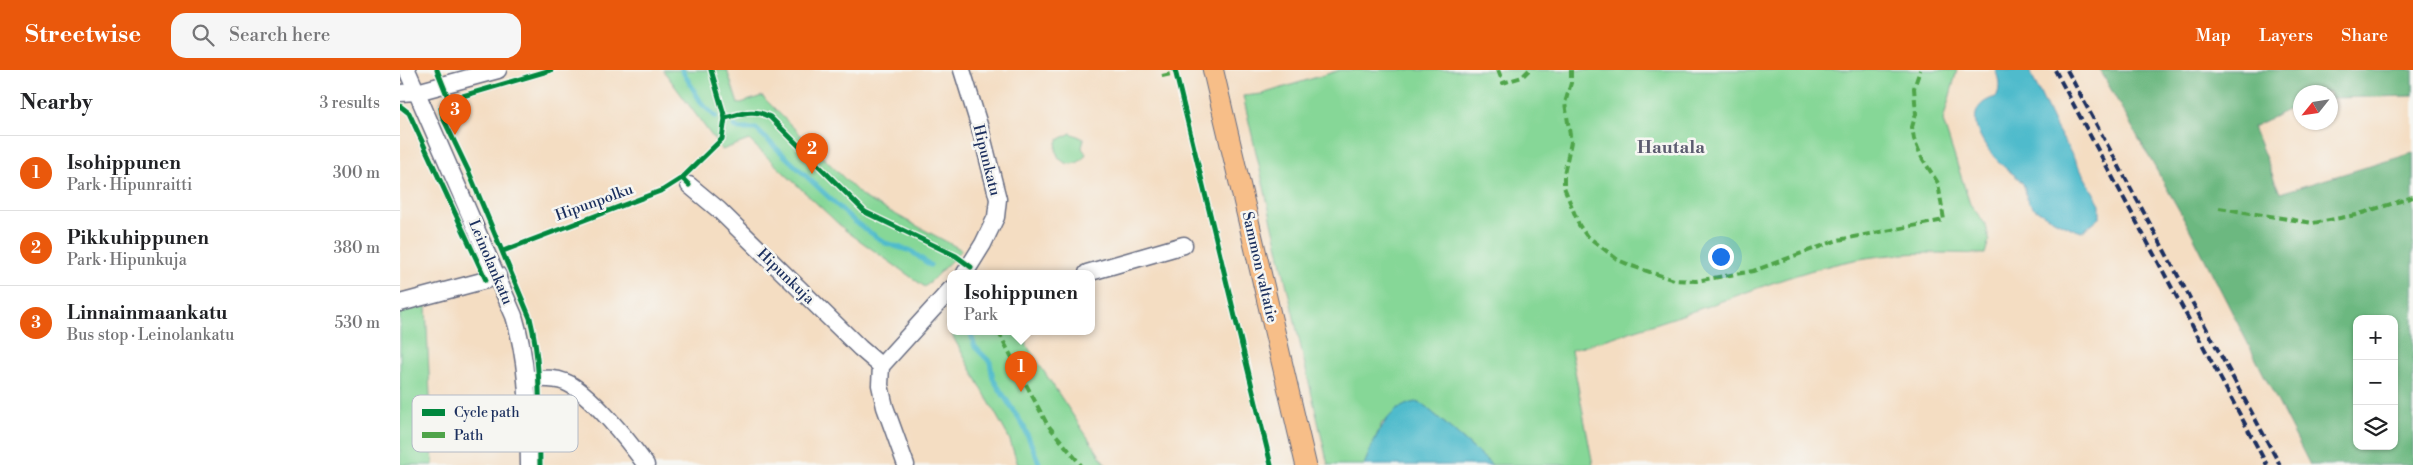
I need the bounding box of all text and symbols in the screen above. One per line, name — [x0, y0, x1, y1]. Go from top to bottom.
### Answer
search box — [171, 13, 521, 58]
text: Streetwise — [25, 20, 141, 50]
icon: search — [189, 21, 217, 49]
text: Search here — [229, 23, 330, 47]
text: Map — [2196, 24, 2231, 47]
text: Layers — [2259, 24, 2313, 47]
text: Share — [2341, 24, 2388, 47]
north arrow — [2293, 85, 2338, 130]
text: Nearby — [20, 90, 93, 116]
text: 3 results — [319, 93, 380, 113]
pin: 3 — [439, 94, 471, 135]
street label: Hipunkatu — [968, 122, 1005, 198]
pin: 2 — [796, 133, 828, 174]
district label: Hautala — [1637, 136, 1705, 159]
text: Isohippunen — [67, 151, 181, 175]
text: 1 — [32, 163, 40, 183]
text: 300 m — [333, 163, 380, 183]
text: Park · Hipunraitti — [67, 175, 192, 195]
street label: Hipunpolku — [553, 179, 636, 225]
street label: Sammon valtatie — [1238, 210, 1282, 324]
street label: Leinolankatu — [464, 217, 517, 308]
text: Pikkuhippunen — [67, 226, 209, 250]
text: 2 — [31, 238, 41, 258]
text: 380 m — [333, 238, 380, 258]
street label: Hipunkuja — [753, 244, 819, 309]
your location — [1708, 244, 1734, 270]
text: Park · Hipunkuja — [67, 250, 187, 270]
popup — [947, 270, 1095, 335]
text: Isohippunen — [964, 281, 1078, 305]
text: Linnainmaankatu — [67, 301, 227, 325]
text: Park — [964, 305, 997, 325]
text: 3 — [31, 313, 41, 333]
text: 530 m — [334, 313, 380, 333]
map controls — [2353, 315, 2398, 450]
button: + — [2353, 315, 2398, 360]
text: Bus stop · Leinolankatu — [67, 325, 234, 345]
pin: 1 — [1005, 351, 1037, 392]
button: − — [2353, 360, 2398, 405]
legend — [412, 395, 578, 452]
text: Cycle path — [454, 404, 520, 422]
button: layers — [2353, 405, 2398, 450]
text: Path — [454, 427, 484, 445]

